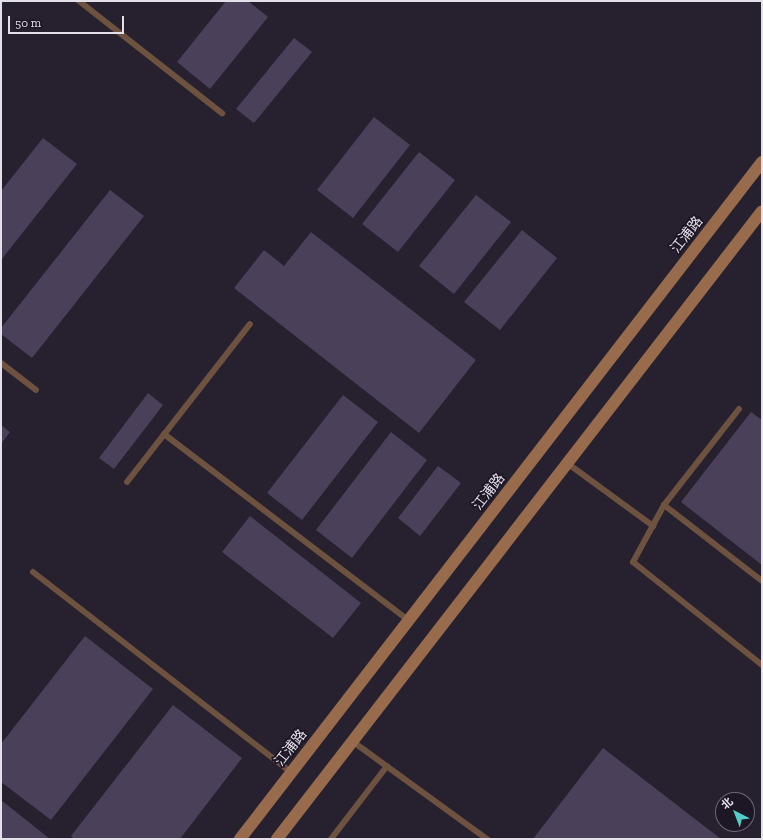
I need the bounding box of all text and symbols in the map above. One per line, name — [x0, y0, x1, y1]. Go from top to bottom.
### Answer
scale bar — [10, 8, 126, 34]
text: 50 m — [15, 16, 41, 30]
street label: 江浦路 — [667, 213, 707, 257]
street label: 江浦路 — [469, 470, 509, 514]
street label: 江浦路 — [271, 726, 311, 770]
north arrow — [715, 792, 755, 832]
text: 北 — [719, 795, 736, 812]

